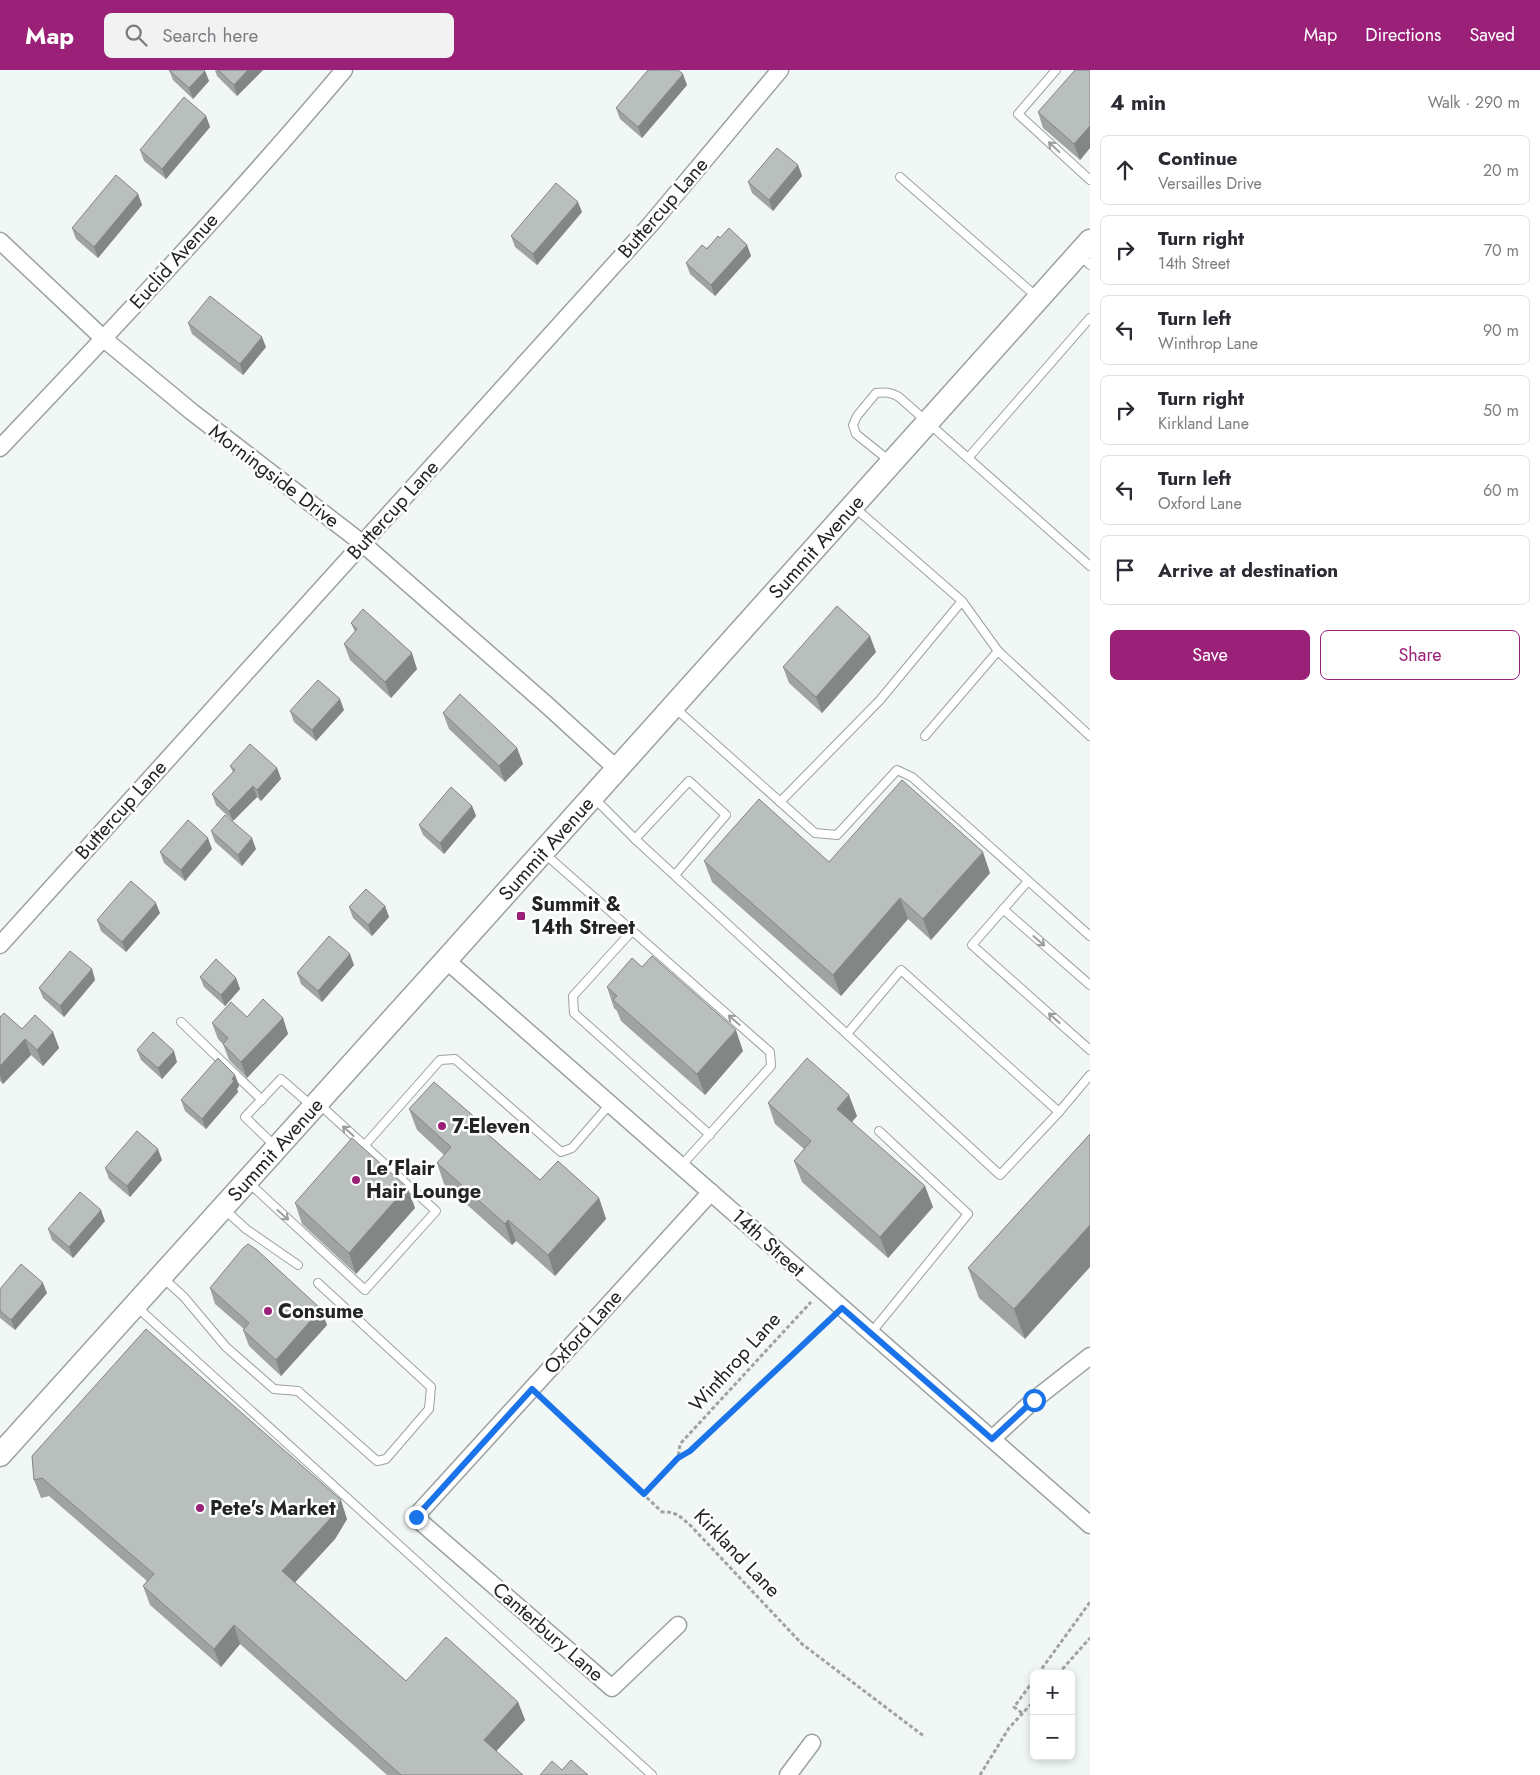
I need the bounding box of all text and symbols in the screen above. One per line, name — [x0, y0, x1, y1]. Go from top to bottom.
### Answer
search box — [104, 13, 454, 58]
text: Map — [25, 18, 74, 53]
icon: search — [122, 21, 150, 49]
text: Search here — [162, 22, 258, 49]
text: Map — [1304, 22, 1337, 48]
text: Directions — [1365, 22, 1441, 48]
text: Saved — [1469, 22, 1515, 48]
text: 4 min — [1110, 88, 1166, 118]
text: Walk · 290 m — [1428, 91, 1520, 114]
one-way arrow — [1048, 141, 1061, 153]
text: Continue — [1158, 145, 1237, 172]
street label: Buttercup Lane — [611, 151, 715, 265]
icon: ahead — [1111, 156, 1139, 184]
text: 20 m — [1483, 159, 1519, 182]
text: Versailles Drive — [1158, 172, 1262, 195]
street label: Euclid Avenue — [123, 206, 225, 316]
text: Turn right — [1158, 225, 1244, 252]
icon: right — [1111, 236, 1139, 264]
text: 70 m — [1484, 239, 1519, 262]
text: 14th Street — [1158, 252, 1230, 275]
text: Turn left — [1158, 305, 1231, 332]
icon: left — [1111, 316, 1139, 344]
text: 90 m — [1483, 319, 1519, 342]
text: Winthrop Lane — [1158, 332, 1258, 355]
text: Turn right — [1158, 385, 1244, 412]
icon: right — [1111, 396, 1139, 424]
text: 50 m — [1483, 399, 1519, 422]
text: Kirkland Lane — [1158, 412, 1249, 435]
street label: Morningside Drive — [203, 417, 345, 535]
street label: Buttercup Lane — [340, 454, 446, 566]
text: Turn left — [1158, 465, 1231, 492]
icon: left — [1111, 476, 1139, 504]
text: 60 m — [1483, 479, 1519, 502]
street label: Summit Avenue — [762, 488, 871, 605]
text: Oxford Lane — [1158, 492, 1242, 515]
icon: arrive — [1111, 556, 1139, 584]
text: Arrive at destination — [1158, 557, 1338, 584]
button: Save — [1110, 630, 1310, 680]
button: Share — [1320, 630, 1520, 680]
street label: Buttercup Lane — [68, 754, 174, 866]
street label: Summit Avenue — [491, 790, 600, 907]
place label: Summit & 14th Street — [531, 890, 636, 942]
marker: Summit & 14th Street — [515, 910, 527, 922]
one-way arrow — [1033, 936, 1046, 947]
one-way arrow — [1047, 1012, 1060, 1024]
one-way arrow — [727, 1014, 740, 1026]
street label: Summit Avenue — [220, 1091, 330, 1208]
place label: 7-Eleven — [452, 1112, 530, 1141]
marker: 7-Eleven — [436, 1120, 448, 1132]
one-way arrow — [342, 1125, 355, 1137]
place label: Le’Flair Hair Lounge — [366, 1154, 481, 1206]
marker: Le’Flair Hair Lounge — [350, 1174, 362, 1186]
street label: 14th Street — [725, 1202, 811, 1284]
one-way arrow — [276, 1209, 289, 1220]
street label: Oxford Lane — [537, 1283, 629, 1381]
place label: Consume — [278, 1297, 364, 1326]
marker: Consume — [262, 1305, 274, 1317]
street label: Winthrop Lane — [682, 1306, 788, 1418]
route start — [1023, 1389, 1046, 1412]
place label: Pete's Market — [210, 1494, 336, 1523]
marker: Pete's Market — [194, 1502, 206, 1514]
street label: Kirkland Lane — [687, 1502, 787, 1604]
route end — [405, 1506, 428, 1529]
street label: Canterbury Lane — [486, 1575, 610, 1689]
map controls — [1030, 1670, 1075, 1760]
button: + — [1030, 1670, 1075, 1715]
button: − — [1030, 1715, 1075, 1760]

